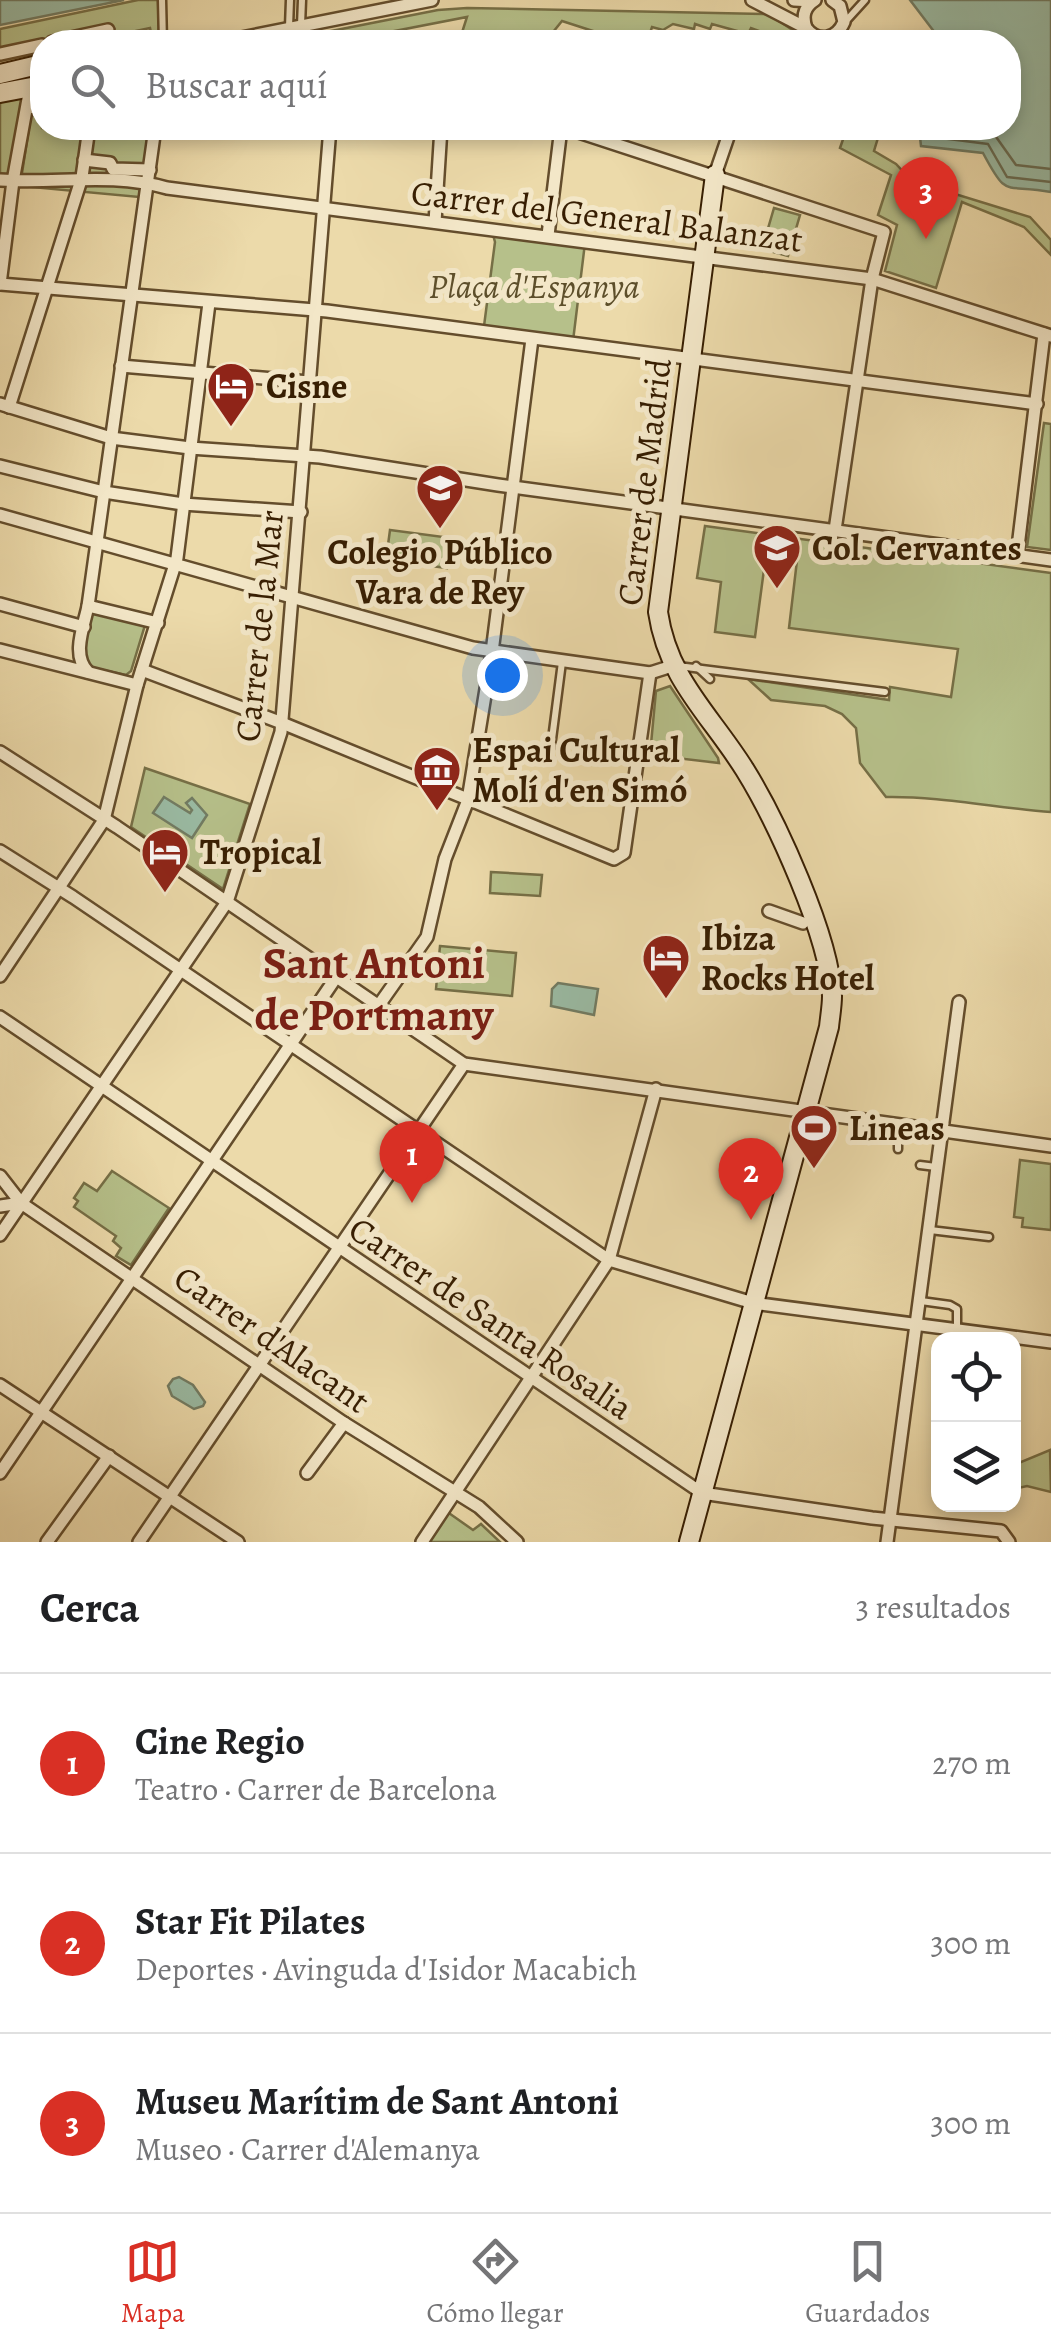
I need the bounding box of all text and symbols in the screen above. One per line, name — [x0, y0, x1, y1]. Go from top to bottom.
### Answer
search box — [30, 30, 1021, 140]
icon: search — [65, 58, 120, 113]
text: Buscar aquí — [145, 59, 328, 111]
pin: 3 — [894, 156, 958, 239]
street label: Carrer del General Balanzat — [409, 168, 805, 264]
park label: Plaça d'Espanya — [428, 262, 640, 310]
street label: Carrer de Madrid — [605, 356, 683, 608]
hotel icon: Cisne — [205, 360, 257, 428]
place label: Cisne — [266, 362, 347, 410]
school or university icon: Colegio Público Vara de Rey — [414, 462, 466, 530]
street label: Carrer de la Mar — [223, 508, 295, 744]
school or university icon: Col. Cervantes — [751, 522, 803, 590]
place label: Col. Cervantes — [812, 524, 1022, 572]
place label: Colegio Público Vara de Rey — [327, 528, 553, 616]
your location — [477, 650, 528, 701]
place label: Espai Cultural Molí d'en Simó — [472, 726, 687, 814]
museum icon: Espai Cultural Molí d'en Simó — [411, 744, 463, 812]
hotel icon: Tropical — [139, 826, 191, 894]
place label: Tropical — [200, 828, 321, 876]
place label: Ibiza Rocks Hotel — [701, 914, 874, 1002]
district label: Sant Antoni de Portmany — [255, 932, 495, 1046]
hotel icon: Ibiza Rocks Hotel — [640, 932, 692, 1000]
sports icon: Lineas — [788, 1102, 840, 1170]
place label: Lineas — [849, 1104, 945, 1152]
pin: 1 — [380, 1120, 444, 1203]
pin: 2 — [718, 1138, 784, 1220]
street label: Carrer de Santa Rosalia — [339, 1205, 643, 1431]
street label: Carrer d'Alacant — [165, 1254, 379, 1424]
map controls — [931, 1332, 1021, 1512]
button: locate — [931, 1332, 1021, 1422]
button: layers — [931, 1422, 1021, 1512]
text: Cerca — [40, 1579, 139, 1636]
text: 3 resultados — [856, 1585, 1011, 1629]
text: Cine Regio — [135, 1715, 305, 1767]
text: 1 — [67, 1741, 78, 1785]
text: 270 m — [932, 1741, 1011, 1785]
text: Teatro · Carrer de Barcelona — [135, 1767, 497, 1811]
text: Star Fit Pilates — [135, 1895, 365, 1947]
text: 2 — [65, 1921, 80, 1965]
text: 300 m — [931, 1921, 1011, 1965]
text: Deportes · Avinguda d'Isidor Macabich — [135, 1947, 637, 1991]
text: Museu Marítim de Sant Antoni — [135, 2075, 619, 2127]
text: 3 — [66, 2101, 79, 2145]
text: 300 m — [931, 2101, 1011, 2145]
text: Museo · Carrer d'Alemanya — [135, 2127, 480, 2171]
tab: Mapa — [121, 2234, 185, 2332]
tab: Cómo llegar — [427, 2234, 564, 2332]
tab: Guardados — [805, 2234, 930, 2332]

